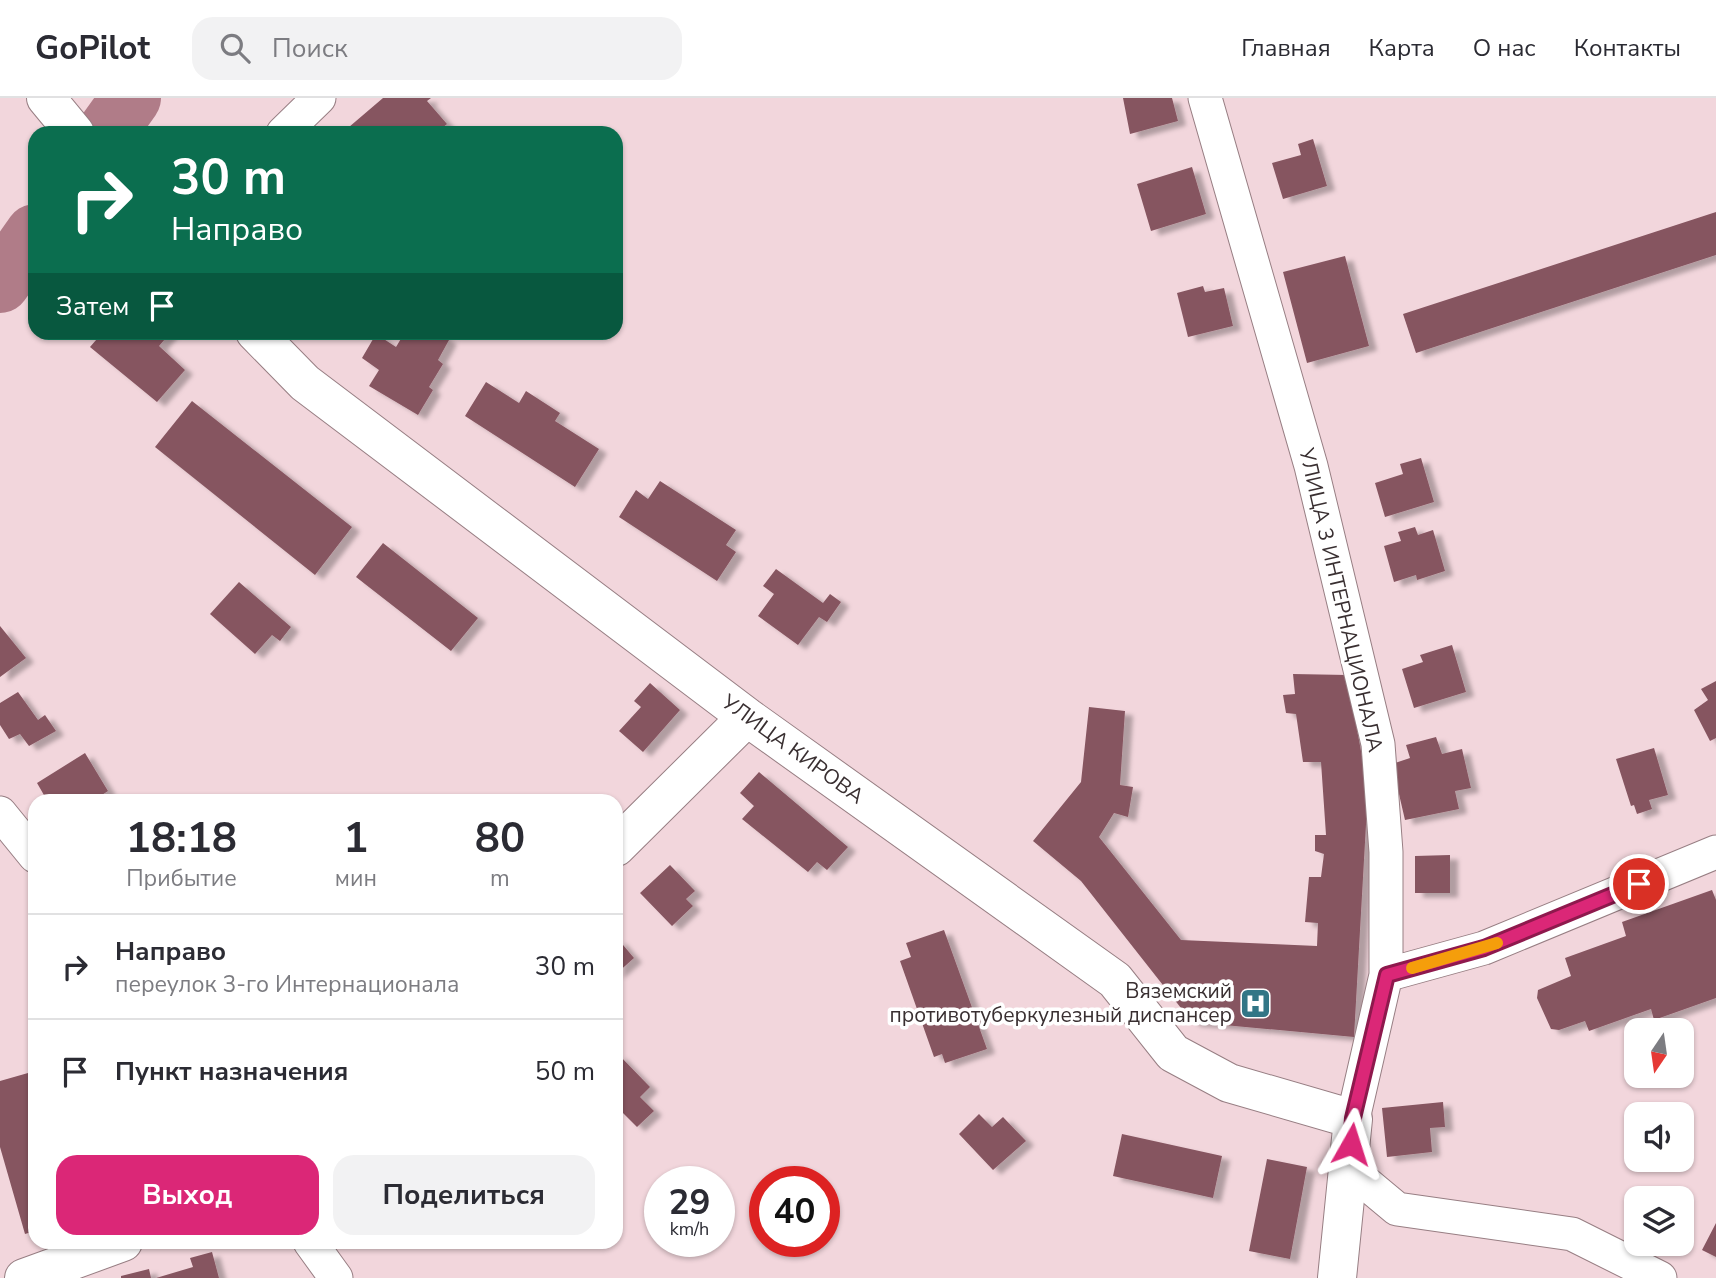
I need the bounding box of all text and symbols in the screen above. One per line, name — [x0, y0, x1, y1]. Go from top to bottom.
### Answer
search box — [192, 17, 682, 80]
text: GoPilot — [35, 26, 150, 71]
icon: search — [216, 29, 254, 67]
text: Поиск — [272, 31, 348, 66]
text: Главная — [1241, 32, 1331, 64]
text: Карта — [1369, 32, 1435, 64]
text: О нас — [1473, 32, 1536, 64]
text: Контакты — [1574, 32, 1681, 64]
text: 30 m — [171, 144, 286, 211]
icon: right — [56, 154, 147, 245]
text: Направо — [171, 208, 303, 251]
icon: arrive — [143, 287, 181, 325]
text: Затем — [56, 289, 129, 324]
street label: УЛИЦА 3 ИНТЕРНАЦИОНАЛА — [1292, 444, 1390, 755]
street label: УЛИЦА КИРОВА — [715, 687, 870, 810]
text: 18:18 — [126, 810, 237, 867]
text: 1 — [343, 810, 368, 867]
text: 80 — [475, 810, 525, 867]
pin — [1609, 854, 1669, 914]
text: Прибытие — [126, 863, 237, 894]
text: мин — [335, 863, 377, 894]
text: m — [490, 863, 510, 894]
icon: arrive — [1620, 865, 1658, 903]
text: Направо — [115, 934, 226, 969]
icon: right — [56, 948, 94, 986]
text: 30 m — [535, 949, 595, 984]
text: переулок 3-го Интернационала — [115, 969, 459, 1000]
place label: Вяземский противотуберкулезный диспансер — [889, 977, 1232, 1029]
hospital icon: Вяземский противотуберкулезный диспансер — [1238, 986, 1272, 1020]
north arrow — [1624, 1018, 1694, 1088]
map controls — [1624, 1018, 1694, 1256]
icon: arrive — [56, 1053, 94, 1091]
text: Пункт назначения — [115, 1054, 348, 1089]
text: 50 m — [535, 1054, 595, 1089]
button: sound — [1624, 1102, 1694, 1172]
position arrow — [1314, 1107, 1388, 1181]
button: Выход — [56, 1155, 319, 1235]
button: Поделиться — [333, 1155, 595, 1235]
speed limit sign: 40 — [749, 1166, 840, 1257]
text: 29 — [668, 1179, 711, 1226]
button: layers — [1624, 1186, 1694, 1256]
text: km/h — [670, 1217, 709, 1241]

